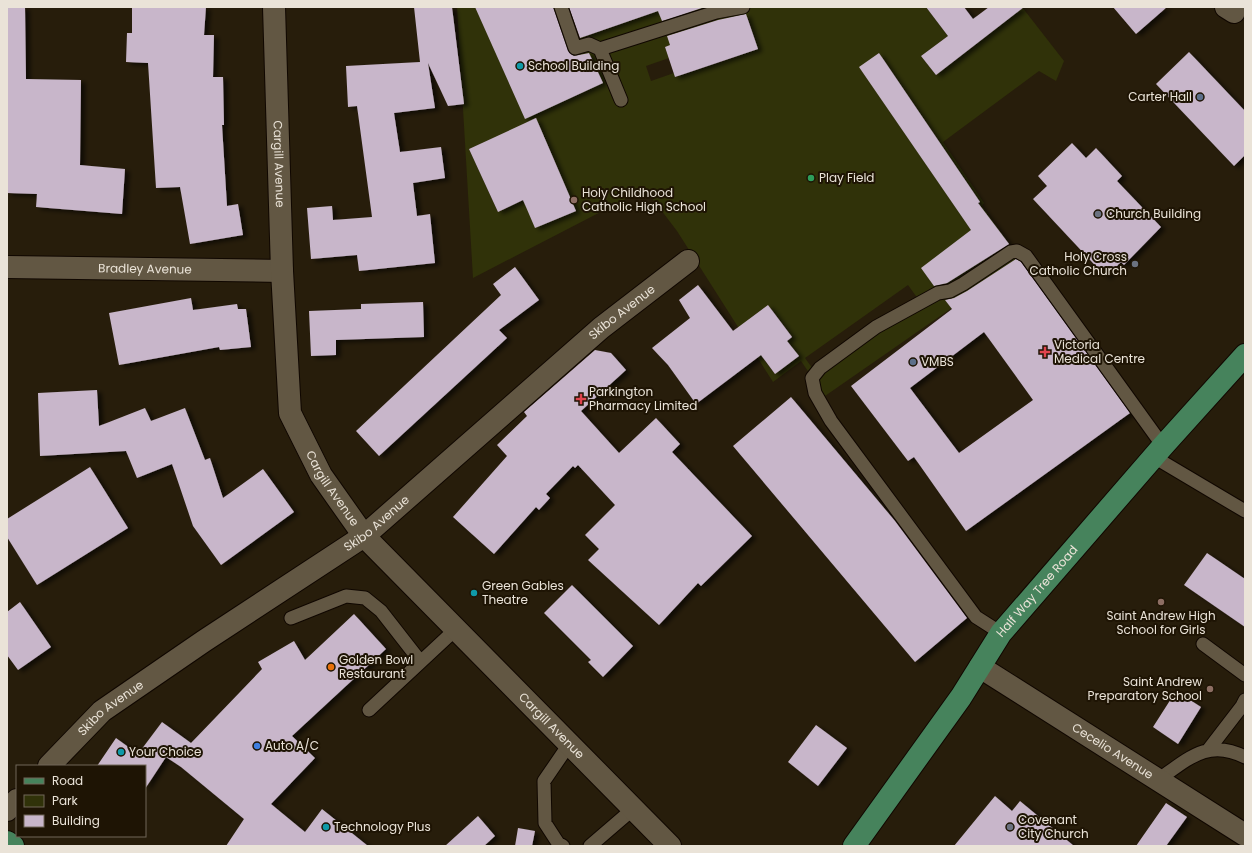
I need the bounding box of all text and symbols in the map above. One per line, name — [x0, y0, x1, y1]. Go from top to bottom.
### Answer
place label: School Building — [528, 57, 619, 74]
marker: School Building — [515, 61, 525, 71]
place label: Carter Hall — [1128, 88, 1192, 105]
marker: Carter Hall — [1195, 92, 1205, 102]
street label: Cargill Avenue — [269, 120, 289, 208]
place label: Play Field — [819, 169, 874, 186]
marker: Play Field — [806, 173, 816, 183]
place label: Holy Childhood Catholic High School — [582, 184, 706, 215]
marker: Holy Childhood Catholic High School — [569, 195, 579, 205]
place label: Church Building — [1106, 205, 1201, 222]
marker: Church Building — [1093, 209, 1103, 219]
place label: Holy Cross Catholic Church — [1029, 248, 1127, 279]
street label: Bradley Avenue — [98, 259, 192, 278]
marker: Holy Cross Catholic Church — [1130, 259, 1140, 269]
street label: Skibo Avenue — [585, 280, 658, 343]
place label: Victoria Medical Centre — [1054, 336, 1145, 367]
marker: Victoria Medical Centre — [1039, 346, 1051, 358]
place label: VMBS — [921, 353, 954, 370]
marker: VMBS — [908, 357, 918, 367]
place label: Parkington Pharmacy Limited — [589, 383, 697, 414]
marker: Parkington Pharmacy Limited — [576, 394, 586, 404]
street label: Cargill Avenue — [302, 447, 363, 529]
street label: Skibo Avenue — [340, 491, 413, 555]
street label: Half Way Tree Road — [992, 541, 1081, 641]
place label: Green Gables Theatre — [482, 577, 564, 608]
marker: Green Gables Theatre — [469, 588, 479, 598]
marker: Saint Andrew High School for Girls — [1156, 597, 1166, 607]
place label: Saint Andrew High School for Girls — [1106, 607, 1216, 638]
place label: Golden Bowl Restaurant — [339, 651, 413, 682]
marker: Golden Bowl Restaurant — [326, 662, 336, 672]
place label: Saint Andrew Preparatory School — [1088, 673, 1202, 704]
street label: Skibo Avenue — [74, 676, 147, 739]
marker: Saint Andrew Preparatory School — [1205, 684, 1215, 694]
street label: Cargill Avenue — [515, 688, 588, 762]
street label: Cecelio Avenue — [1069, 718, 1157, 783]
place label: Auto A/C — [265, 737, 319, 754]
marker: Auto A/C — [252, 741, 262, 751]
place label: Your Choice — [129, 743, 201, 760]
marker: Your Choice — [116, 747, 126, 757]
legend — [16, 765, 146, 837]
text: Road — [52, 772, 83, 789]
text: Park — [52, 792, 79, 809]
place label: Covenant City Church — [1018, 811, 1089, 842]
text: Building — [52, 812, 100, 829]
place label: Technology Plus — [334, 818, 431, 835]
marker: Technology Plus — [321, 822, 331, 832]
marker: Covenant City Church — [1005, 822, 1015, 832]

